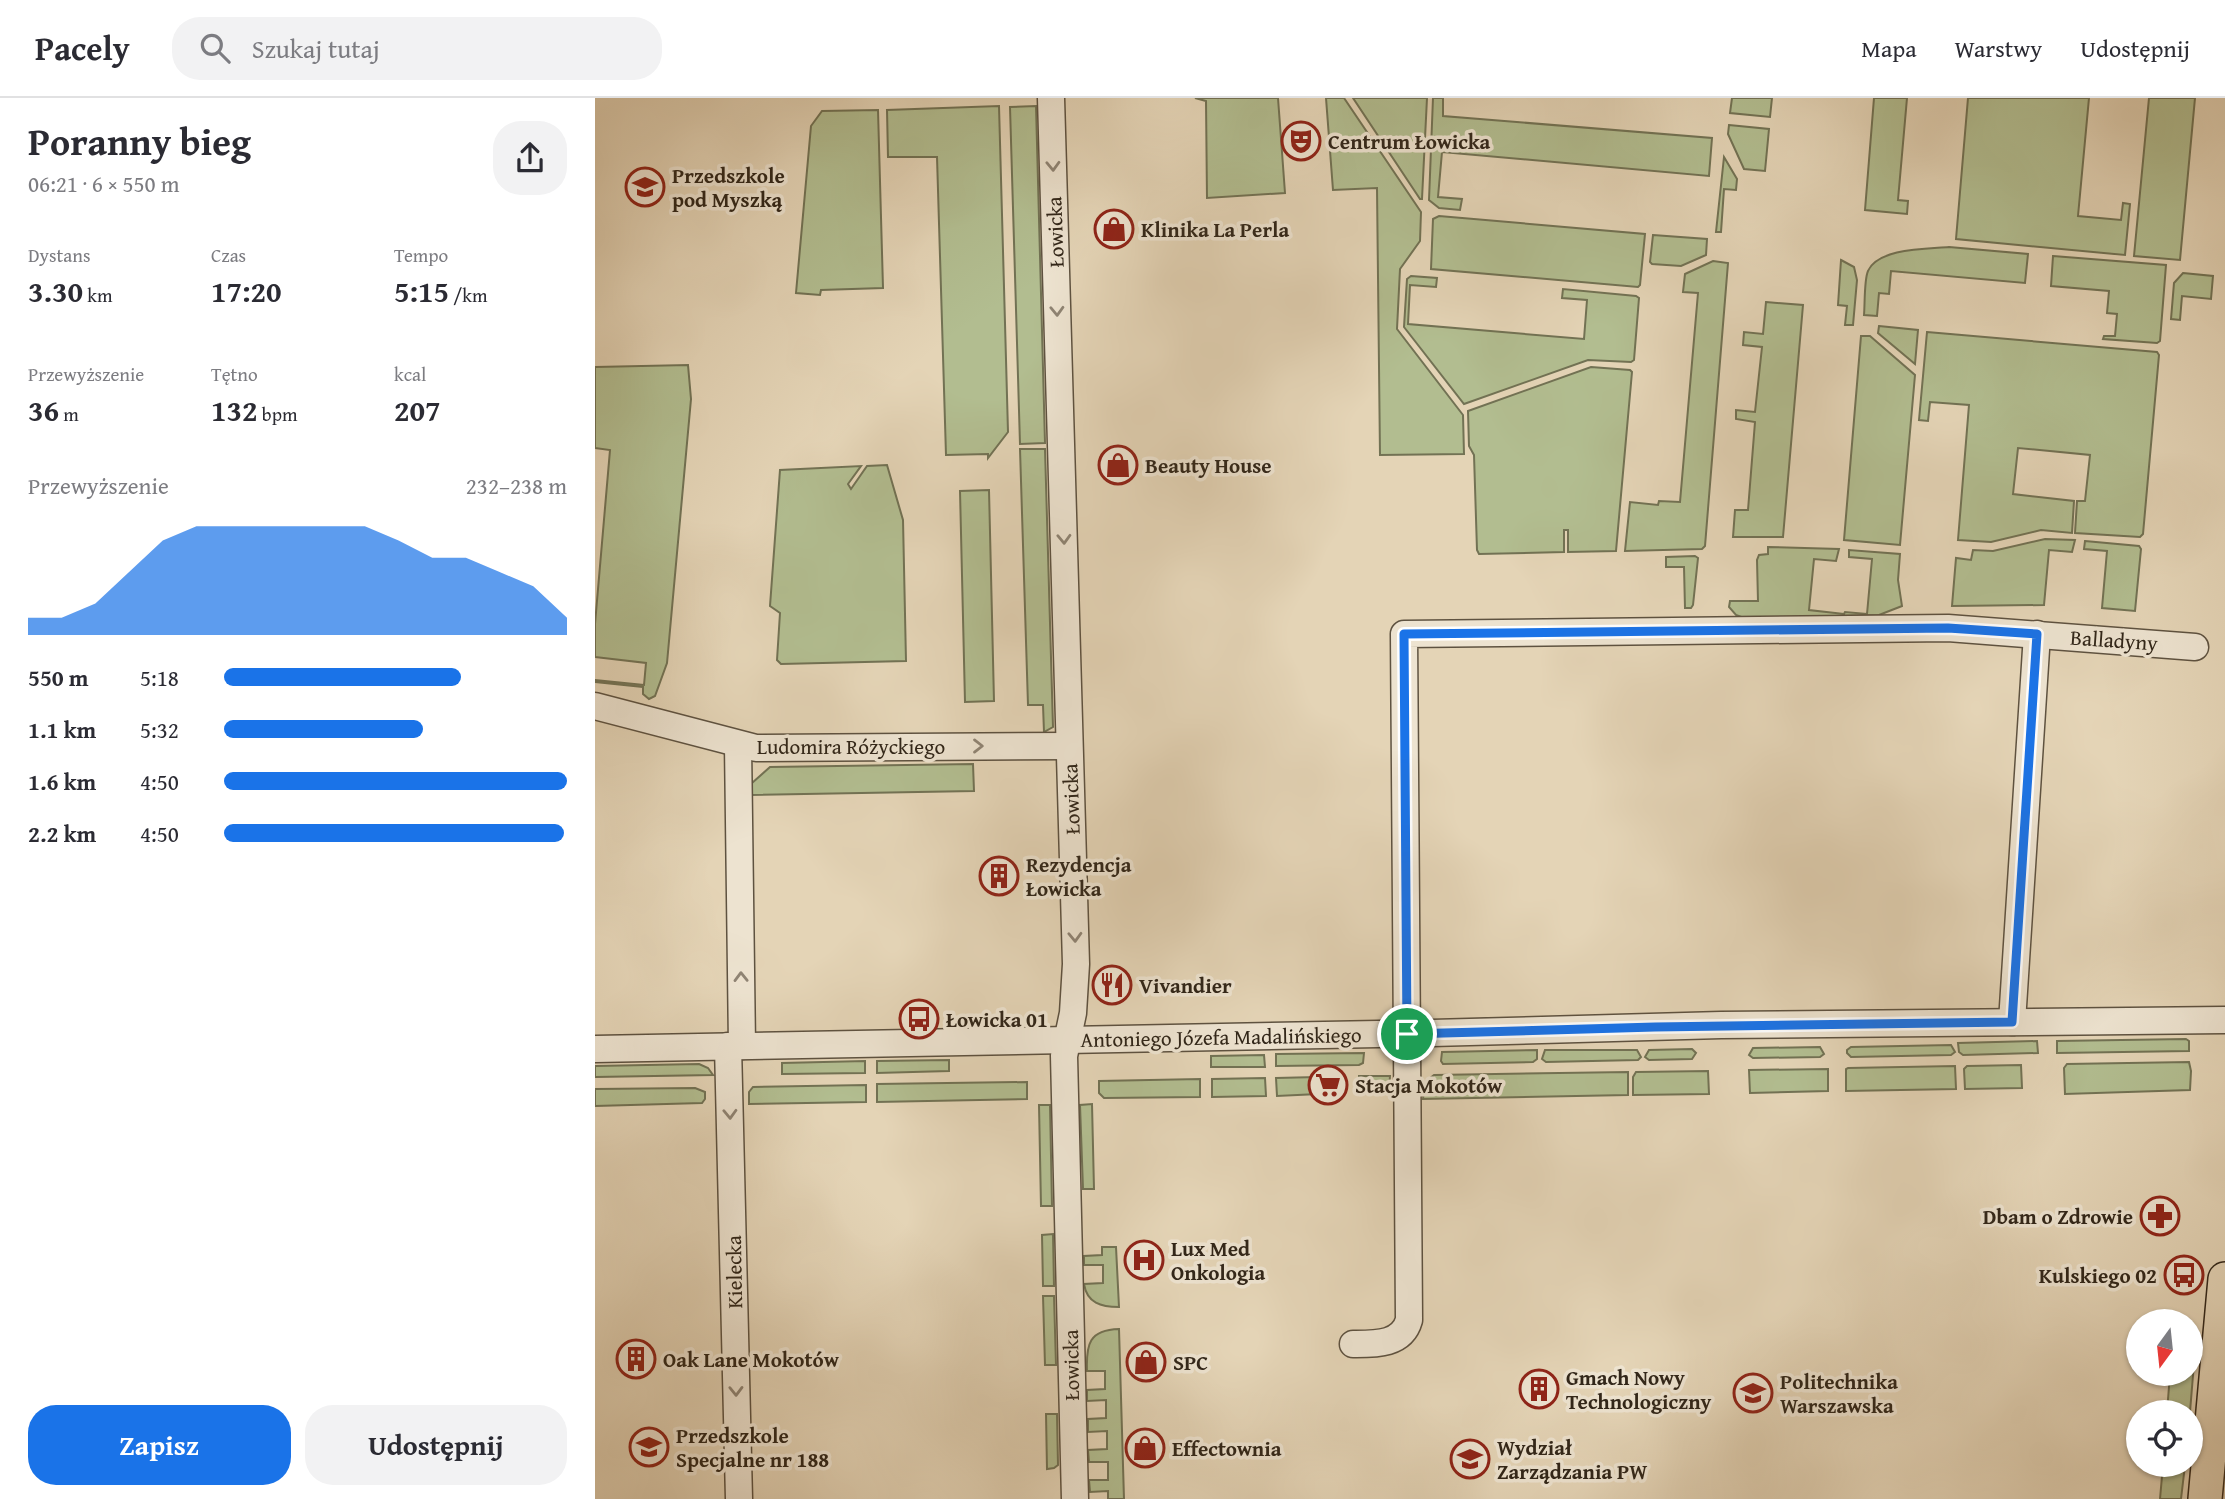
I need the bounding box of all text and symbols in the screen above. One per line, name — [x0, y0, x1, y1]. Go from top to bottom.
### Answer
search box — [172, 17, 662, 80]
text: Pacely — [35, 24, 130, 72]
icon: search — [196, 29, 234, 67]
text: Szukaj tutaj — [252, 29, 380, 68]
text: Mapa — [1861, 31, 1917, 66]
text: Warstwy — [1955, 31, 2042, 66]
text: Udostępnij — [2080, 31, 2190, 66]
text: Poranny bieg — [28, 113, 251, 169]
theatre icon: Centrum Łowicka — [1280, 120, 1322, 162]
button: share — [493, 121, 567, 195]
place label: Centrum Łowicka — [1328, 126, 1491, 157]
place label: Przedszkole pod Myszką — [672, 160, 785, 215]
one-way arrow — [1045, 161, 1061, 172]
school or university icon: Przedszkole pod Myszką — [624, 166, 666, 208]
text: 06:21 · 6 × 550 m — [28, 167, 180, 200]
street label: Łowicka — [1038, 196, 1072, 268]
shop icon: Klinika La Perla — [1093, 208, 1135, 250]
place label: Klinika La Perla — [1141, 214, 1290, 245]
text: Dystans — [28, 241, 90, 269]
text: Czas — [211, 241, 246, 269]
text: Tempo — [394, 241, 448, 269]
text: 3.30 — [28, 269, 83, 313]
text: 17:20 — [211, 269, 282, 313]
text: 5:15 — [394, 269, 449, 313]
text: km — [83, 281, 112, 309]
text: /km — [449, 281, 487, 309]
one-way arrow — [1050, 306, 1065, 317]
text: Przewyższenie — [28, 360, 144, 388]
text: Tętno — [211, 360, 258, 388]
text: kcal — [394, 360, 426, 388]
text: 36 — [28, 388, 59, 432]
text: 132 — [211, 388, 258, 432]
text: 207 — [394, 388, 441, 432]
text: m — [59, 400, 79, 428]
text: bpm — [258, 400, 297, 428]
shop icon: Beauty House — [1097, 444, 1139, 486]
place label: Beauty House — [1145, 450, 1272, 481]
text: Przewyższenie — [28, 469, 169, 502]
text: 232–238 m — [466, 469, 567, 502]
one-way arrow — [1056, 534, 1072, 544]
street label: Balladyny — [2069, 621, 2159, 659]
text: 550 m — [28, 661, 89, 694]
text: 5:18 — [140, 661, 179, 694]
text: 1.1 km — [28, 713, 96, 746]
text: 5:32 — [140, 713, 179, 746]
street label: Ludomira Różyckiego — [757, 731, 945, 762]
one-way arrow — [973, 738, 984, 754]
street label: Łowicka — [1054, 763, 1088, 835]
text: 1.6 km — [28, 765, 96, 798]
text: 4:50 — [140, 765, 179, 798]
text: 2.2 km — [28, 817, 96, 850]
text: 4:50 — [140, 817, 179, 850]
place label: Rezydencja Łowicka — [1026, 849, 1132, 904]
building icon: Rezydencja Łowicka — [978, 855, 1020, 897]
one-way arrow — [1067, 933, 1083, 943]
restaurant icon: Vivandier — [1091, 964, 1133, 1006]
place label: Vivandier — [1139, 970, 1232, 1001]
one-way arrow — [733, 972, 749, 982]
bus stop icon: Łowicka 01 — [898, 998, 940, 1040]
place label: Łowicka 01 — [946, 1004, 1048, 1035]
pin — [1377, 1004, 1437, 1064]
icon: arrive — [1388, 1015, 1426, 1053]
street label: Antoniego Józefa Madalińskiego — [1080, 1019, 1362, 1055]
supermarket icon: Stacja Mokotów — [1307, 1064, 1349, 1106]
place label: Stacja Mokotów — [1355, 1070, 1503, 1101]
one-way arrow — [722, 1109, 737, 1120]
pharmacy icon: Dbam o Zdrowie — [2139, 1195, 2181, 1237]
place label: Dbam o Zdrowie — [1983, 1201, 2133, 1232]
place label: Lux Med Onkologia — [1171, 1233, 1266, 1288]
street label: Kielecka — [718, 1235, 750, 1309]
hospital icon: Lux Med Onkologia — [1123, 1239, 1165, 1281]
bus stop icon: Kulskiego 02 — [2163, 1254, 2205, 1296]
place label: Kulskiego 02 — [2039, 1260, 2157, 1291]
north arrow — [2126, 1309, 2203, 1386]
map controls — [2126, 1309, 2203, 1477]
street label: Łowicka — [1055, 1329, 1087, 1401]
building icon: Oak Lane Mokotów — [615, 1338, 657, 1380]
shop icon: SPC — [1125, 1341, 1167, 1383]
place label: Oak Lane Mokotów — [663, 1344, 840, 1375]
place label: SPC — [1173, 1347, 1208, 1378]
place label: Gmach Nowy Technologiczny — [1566, 1362, 1712, 1417]
place label: Politechnika Warszawska — [1780, 1366, 1898, 1421]
building icon: Gmach Nowy Technologiczny — [1518, 1368, 1560, 1410]
school or university icon: Politechnika Warszawska — [1732, 1372, 1774, 1414]
one-way arrow — [729, 1385, 744, 1396]
button: locate — [2126, 1400, 2203, 1477]
button: Zapisz — [28, 1405, 291, 1485]
button: Udostępnij — [305, 1405, 567, 1485]
place label: Przedszkole Specjalne nr 188 — [676, 1420, 829, 1475]
school or university icon: Przedszkole Specjalne nr 188 — [628, 1426, 670, 1468]
shop icon: Effectownia — [1124, 1427, 1166, 1469]
place label: Wydział Zarządzania PW — [1497, 1432, 1647, 1487]
place label: Effectownia — [1172, 1433, 1282, 1464]
school or university icon: Wydział Zarządzania PW — [1449, 1438, 1491, 1480]

